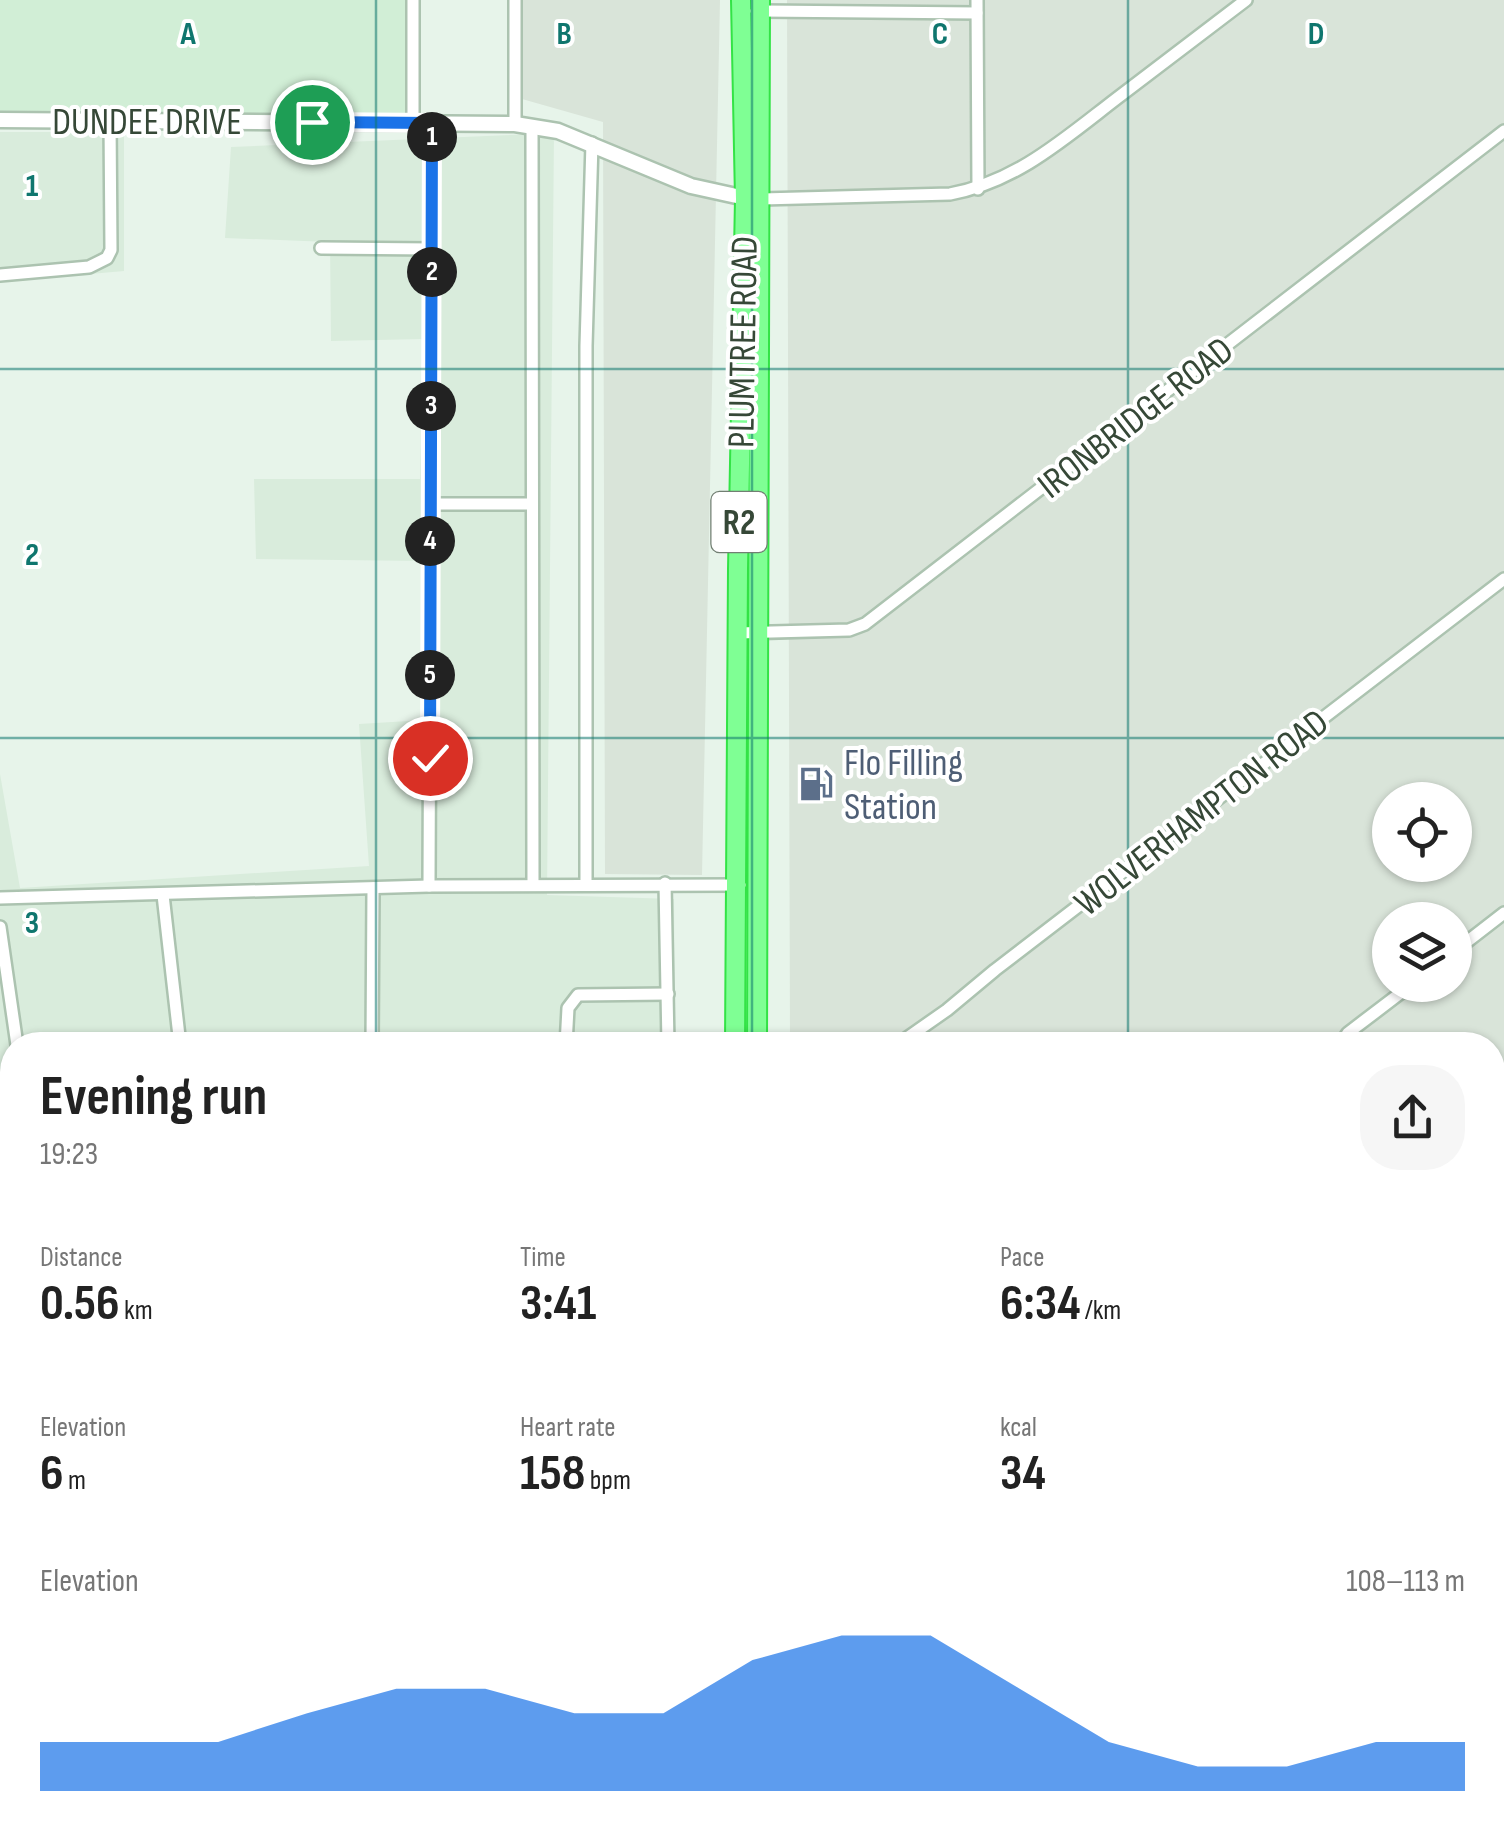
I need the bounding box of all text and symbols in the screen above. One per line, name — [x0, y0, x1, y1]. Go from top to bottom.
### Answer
text: A — [179, 15, 196, 54]
text: B — [556, 15, 572, 54]
text: C — [932, 15, 948, 54]
text: D — [1308, 15, 1324, 54]
pin — [270, 80, 355, 165]
icon: arrive — [285, 95, 340, 150]
street label: DUNDEE DRIVE — [52, 100, 242, 145]
pin: 1 — [407, 112, 457, 162]
text: 1 — [427, 120, 437, 153]
text: 1 — [26, 167, 39, 206]
street label: PLUMTREE ROAD — [719, 236, 768, 448]
pin: 2 — [407, 247, 457, 297]
text: 2 — [426, 255, 438, 288]
street label: IRONBRIDGE ROAD — [1029, 328, 1243, 508]
pin: 3 — [406, 381, 456, 431]
text: 3 — [425, 389, 437, 422]
road number: R2 — [712, 492, 766, 552]
pin: 4 — [405, 516, 455, 566]
text: 4 — [423, 524, 437, 557]
text: 2 — [25, 536, 39, 575]
pin: 5 — [405, 650, 455, 700]
text: 5 — [424, 658, 436, 691]
street label: WOLVERHAMPTON ROAD — [1066, 700, 1338, 926]
pin — [388, 716, 473, 801]
icon: check — [403, 731, 458, 786]
place label: Flo Filling Station — [844, 741, 963, 830]
fuel station icon: Flo Filling Station — [797, 765, 835, 803]
map controls — [1372, 782, 1472, 1002]
button: locate — [1372, 782, 1472, 882]
button: layers — [1372, 902, 1472, 1002]
text: 3 — [25, 904, 39, 943]
text: Evening run — [40, 1064, 267, 1131]
button: share — [1360, 1065, 1465, 1170]
text: 19:23 — [40, 1135, 98, 1174]
text: Distance — [40, 1241, 123, 1274]
text: Time — [520, 1241, 566, 1274]
text: Pace — [1000, 1241, 1045, 1274]
text: 0.56 — [40, 1274, 120, 1334]
text: 3:41 — [520, 1274, 596, 1334]
text: 6:34 — [1000, 1274, 1080, 1334]
text: km — [120, 1294, 153, 1327]
text: /km — [1080, 1294, 1121, 1327]
text: Elevation — [40, 1411, 126, 1444]
text: Heart rate — [520, 1411, 616, 1444]
text: kcal — [1000, 1411, 1037, 1444]
text: 6 — [40, 1444, 64, 1504]
text: 158 — [520, 1444, 585, 1504]
text: 34 — [1000, 1444, 1046, 1504]
text: m — [64, 1464, 86, 1497]
text: bpm — [585, 1464, 631, 1497]
text: Elevation — [40, 1562, 139, 1601]
text: 108–113 m — [1346, 1562, 1465, 1601]

